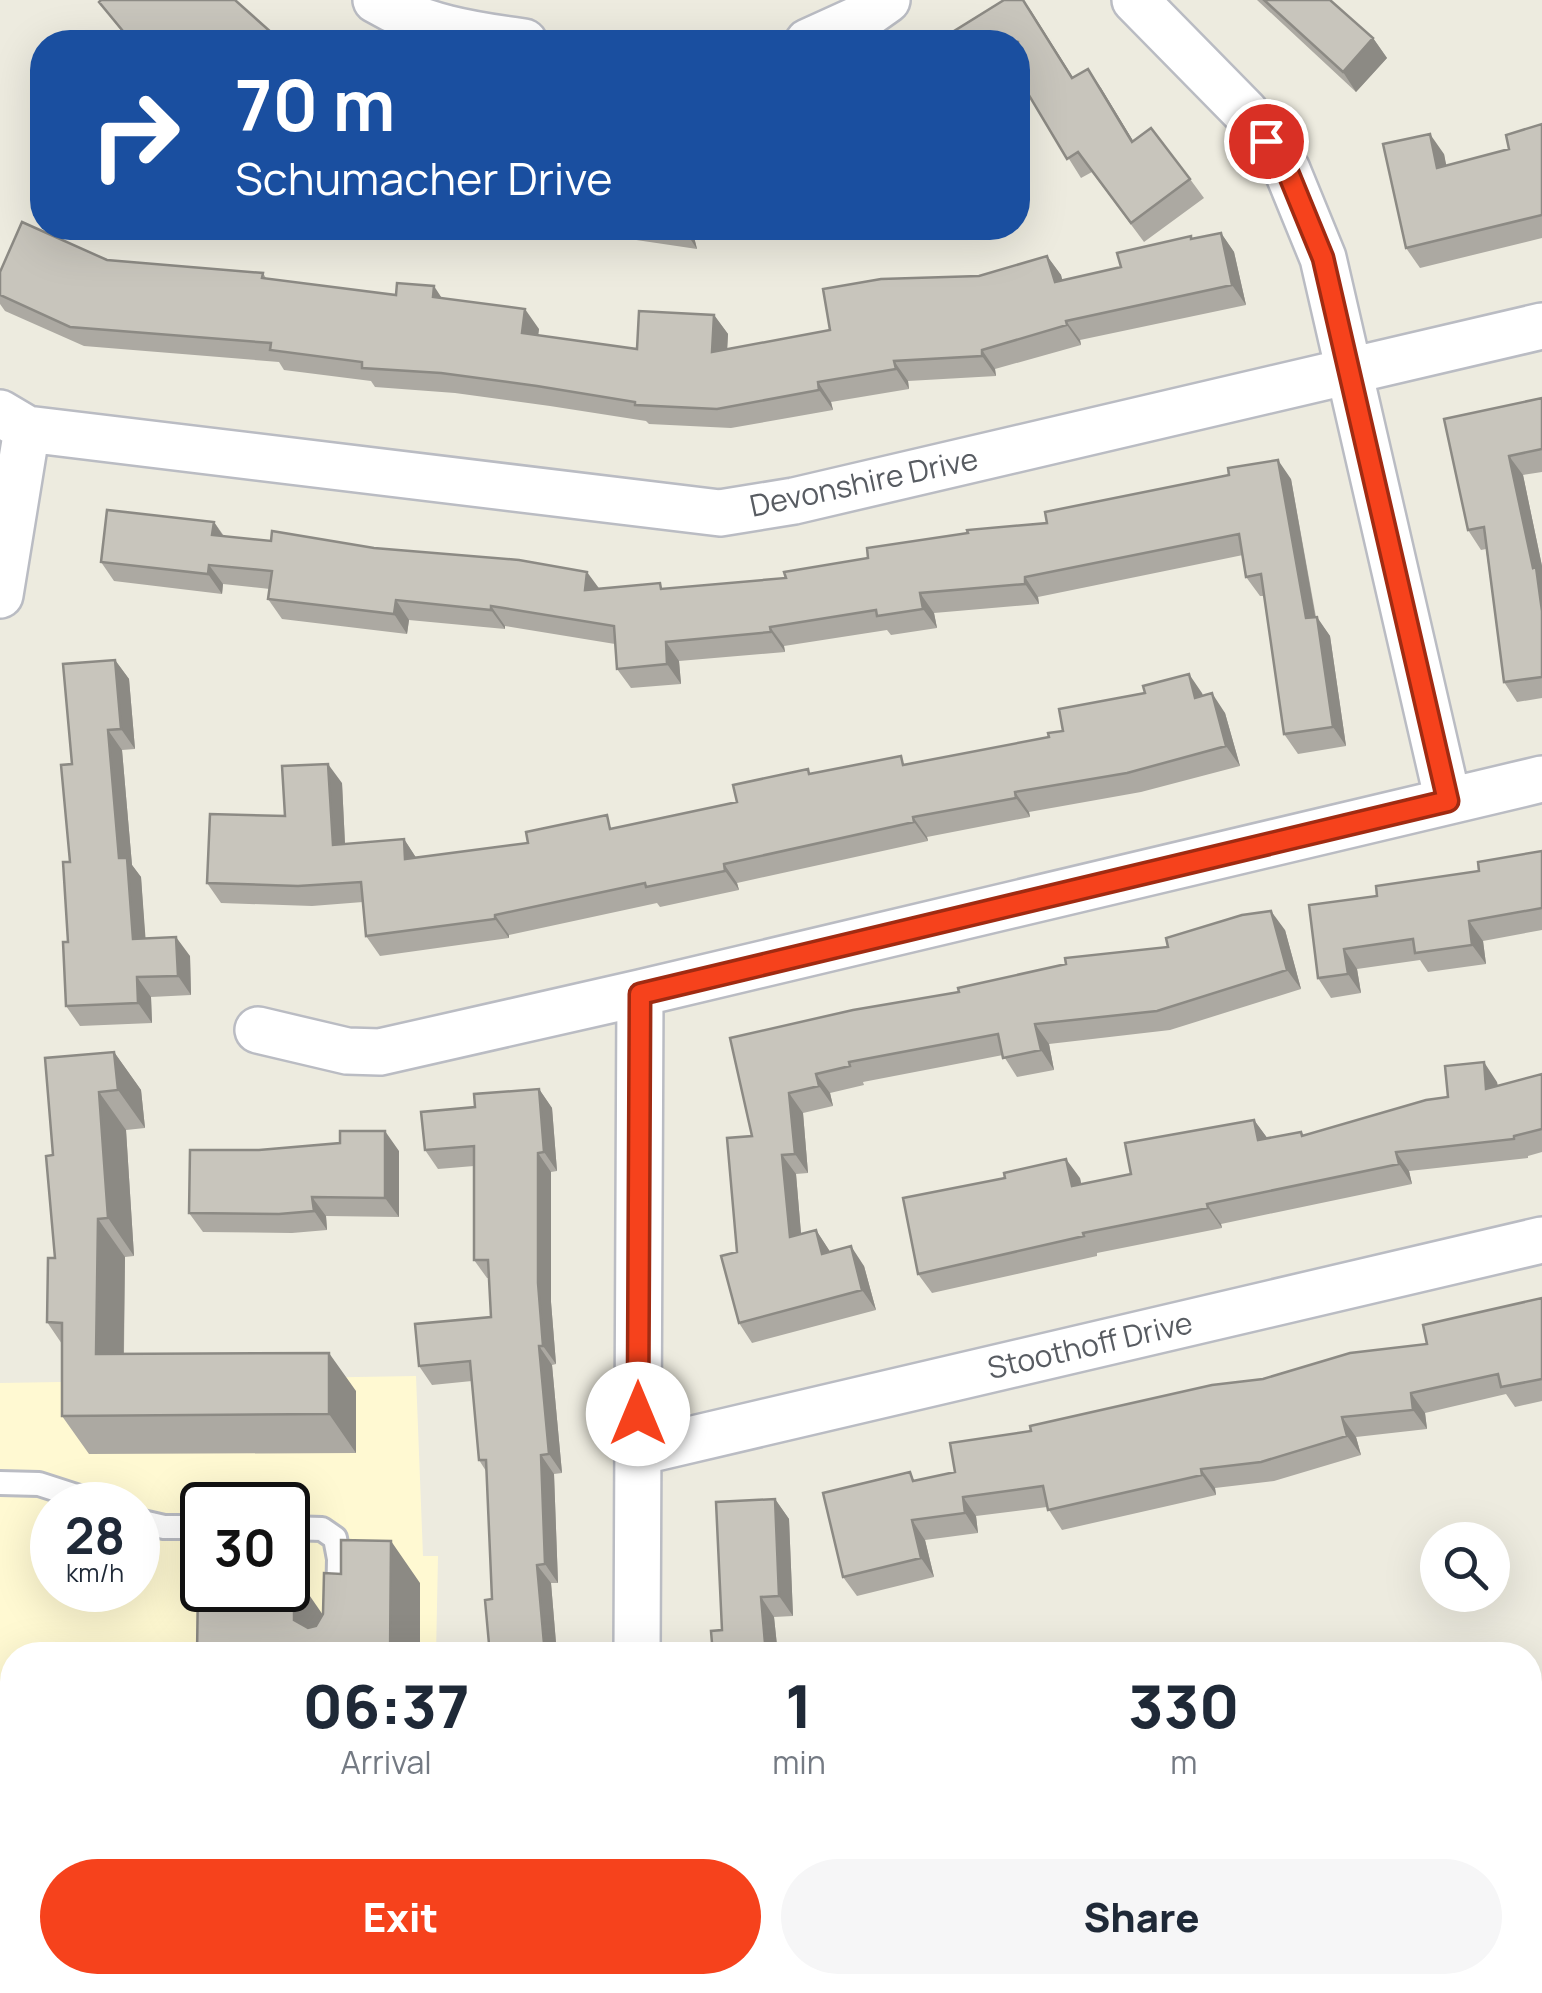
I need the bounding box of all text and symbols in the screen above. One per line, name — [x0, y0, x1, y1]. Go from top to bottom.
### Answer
text: 70 m — [235, 56, 395, 152]
icon: right — [70, 70, 200, 200]
pin — [1224, 99, 1309, 184]
icon: arrive — [1239, 114, 1294, 169]
text: Schumacher Drive — [235, 147, 613, 209]
street label: Devonshire Drive — [746, 437, 981, 526]
street label: Stoothoff Drive — [983, 1301, 1196, 1388]
position arrow — [586, 1362, 690, 1466]
speed limit sign: 30 — [180, 1482, 310, 1612]
text: 28 — [65, 1501, 125, 1569]
map controls — [1420, 1522, 1510, 1612]
button: search — [1420, 1522, 1510, 1612]
text: km/h — [66, 1555, 124, 1590]
text: 06:37 — [302, 1664, 470, 1746]
text: 1 — [785, 1664, 813, 1746]
text: 330 — [1128, 1664, 1240, 1746]
text: Arrival — [340, 1740, 432, 1784]
text: min — [772, 1740, 826, 1784]
text: m — [1170, 1740, 1197, 1784]
button: Exit — [40, 1859, 761, 1974]
button: Share — [781, 1859, 1502, 1974]

